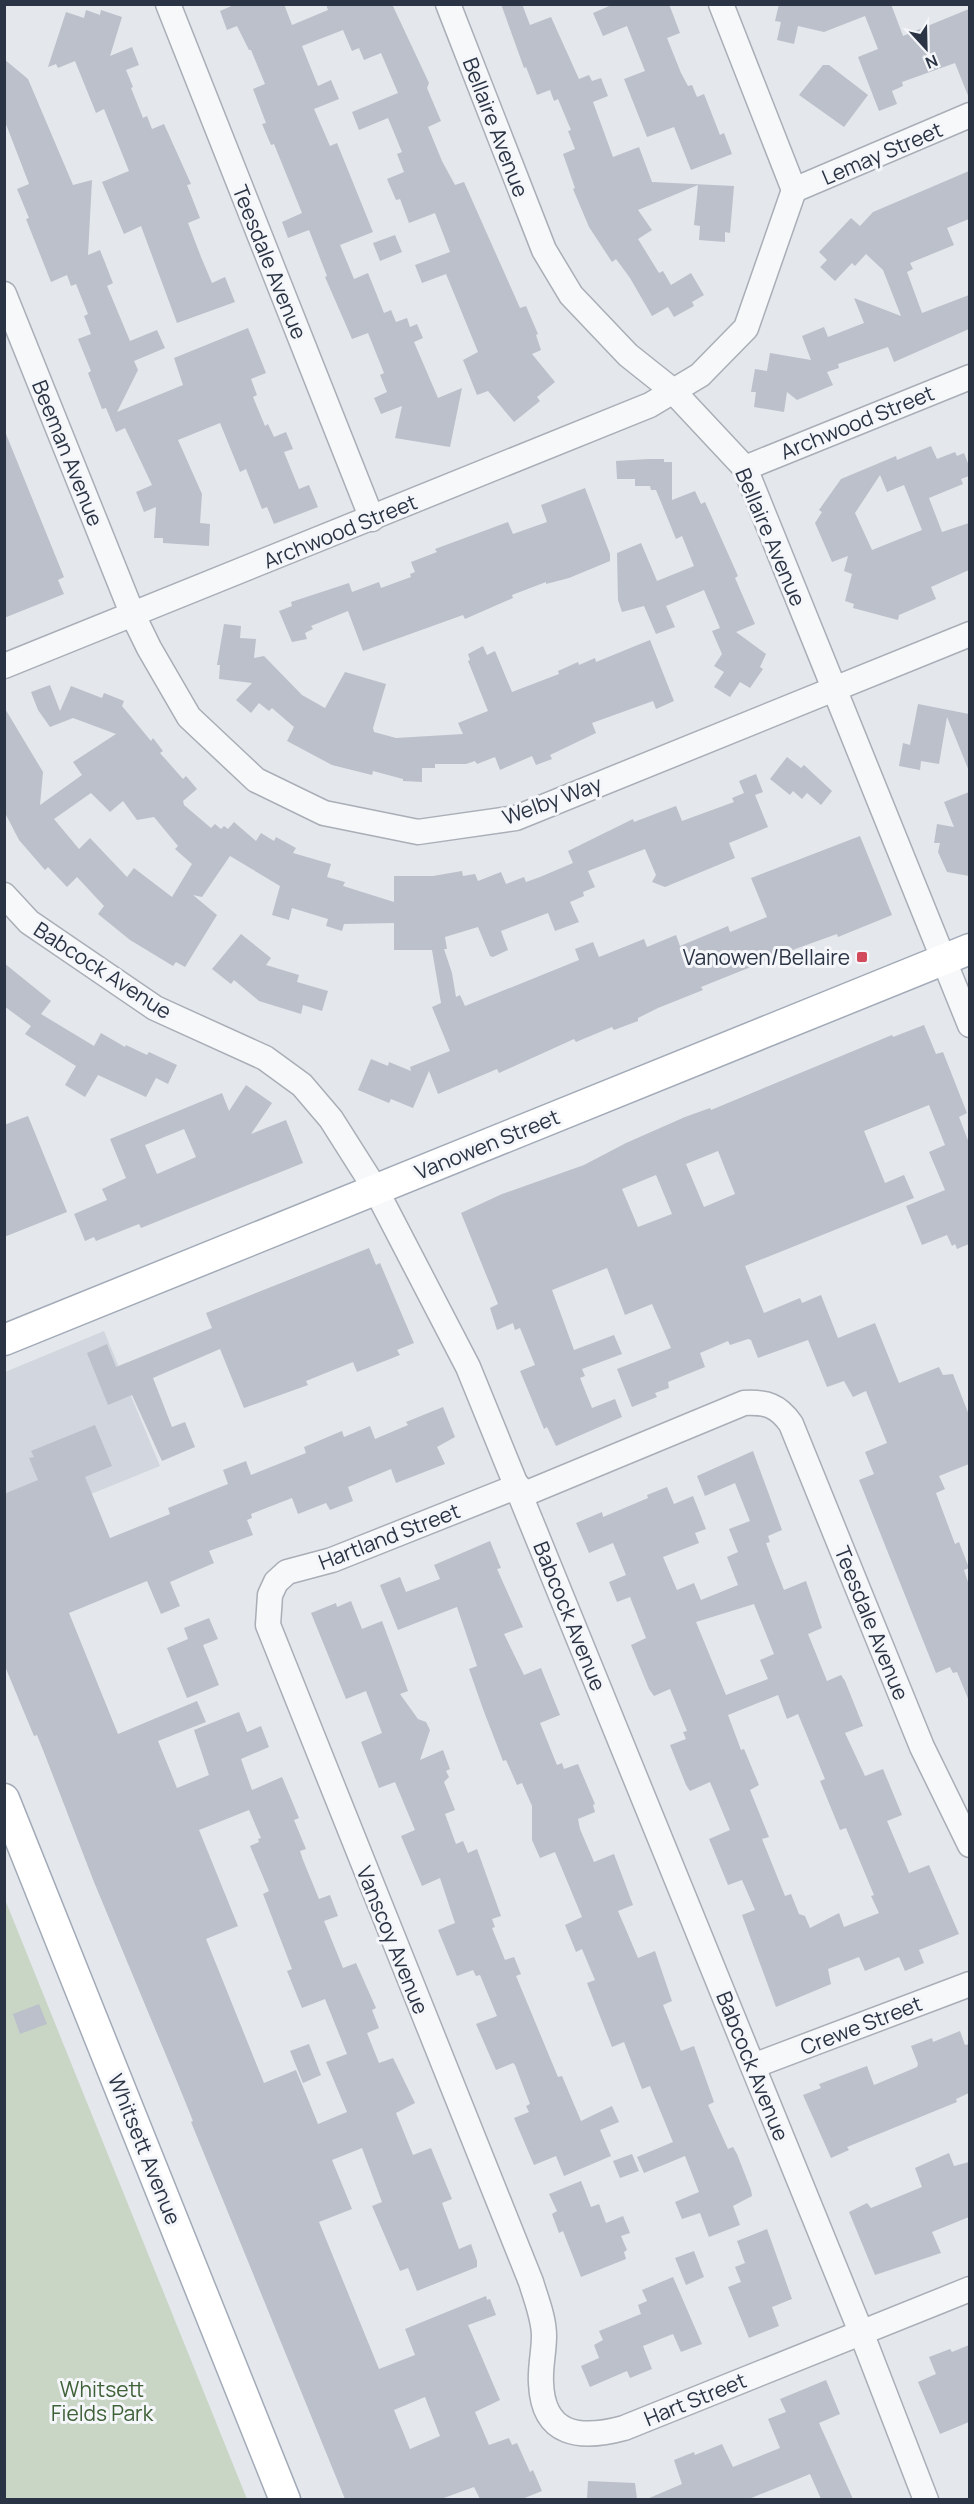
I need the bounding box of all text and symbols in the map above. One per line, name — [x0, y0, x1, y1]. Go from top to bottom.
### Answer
north arrow — [896, 18, 956, 78]
text: N — [922, 50, 941, 74]
street label: Bellaire Avenue — [457, 53, 535, 201]
street label: Lemay Street — [817, 115, 947, 191]
street label: Teesdale Avenue — [226, 181, 314, 343]
street label: Beeman Avenue — [26, 376, 110, 530]
street label: Archwood Street — [776, 378, 938, 466]
street label: Bellaire Avenue — [729, 464, 813, 610]
street label: Archwood Street — [259, 487, 421, 575]
street label: Welby Way — [499, 769, 605, 831]
street label: Babcock Avenue — [29, 915, 177, 1025]
place label: Vanowen/Bellaire — [683, 943, 850, 971]
marker: Vanowen/Bellaire — [855, 950, 869, 964]
street label: Vanowen Street — [410, 1102, 564, 1186]
street label: Hartland Street — [314, 1496, 464, 1576]
street label: Babcock Avenue — [527, 1537, 613, 1695]
street label: Teesdale Avenue — [828, 1542, 916, 1704]
street label: Vanscoy Avenue — [351, 1862, 435, 2018]
street label: Babcock Avenue — [710, 1987, 796, 2145]
street label: Crewe Street — [796, 1989, 926, 2061]
street label: Whitsett Avenue — [102, 2069, 188, 2229]
street label: Hart Street — [640, 2366, 750, 2432]
park label: Whitsett Fields Park — [51, 2375, 154, 2427]

